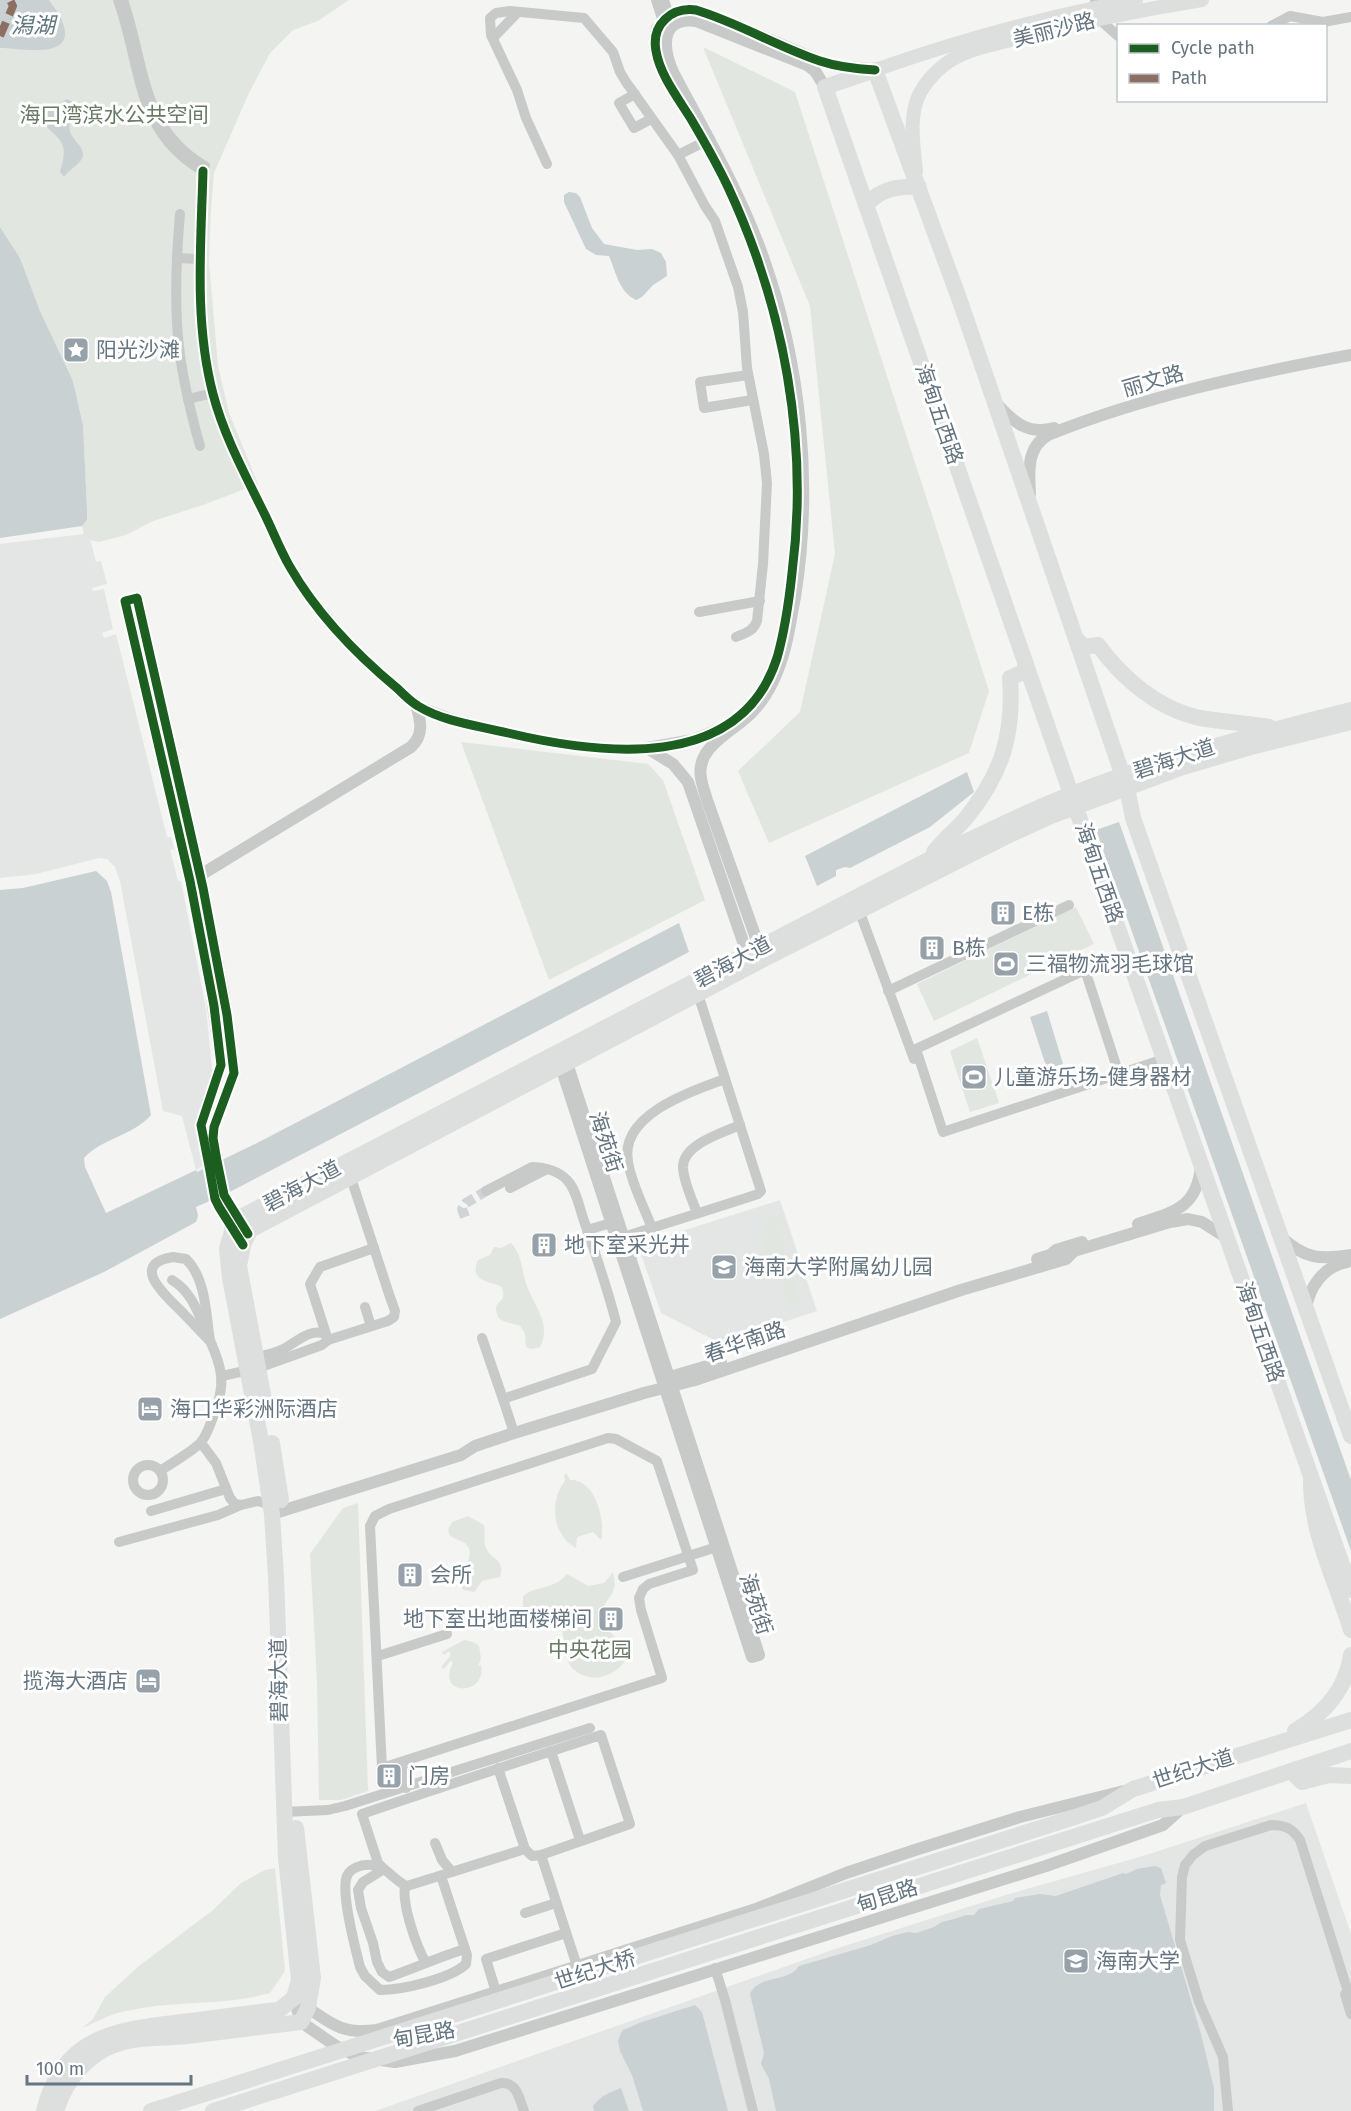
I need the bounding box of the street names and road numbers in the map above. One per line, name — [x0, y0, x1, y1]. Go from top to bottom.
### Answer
street label: 美丽沙路 — [1010, 7, 1098, 53]
street label: 海甸五西路 — [910, 360, 968, 468]
street label: 丽文路 — [1119, 360, 1187, 402]
street label: 碧海大道 — [1130, 734, 1218, 784]
street label: 海甸五西路 — [1070, 819, 1128, 927]
street label: 碧海大道 — [690, 931, 776, 993]
street label: 海苑街 — [584, 1108, 628, 1176]
street label: 碧海大道 — [259, 1155, 345, 1217]
street label: 海甸五西路 — [1231, 1278, 1289, 1386]
street label: 春华南路 — [701, 1316, 789, 1368]
street label: 海苑街 — [734, 1570, 778, 1638]
street label: 碧海大道 — [265, 1638, 293, 1722]
street label: 世纪大道 — [1149, 1744, 1237, 1794]
street label: 甸昆路 — [853, 1874, 921, 1918]
street label: 世纪大桥 — [551, 1945, 639, 1995]
street label: 甸昆路 — [391, 2017, 457, 2053]

